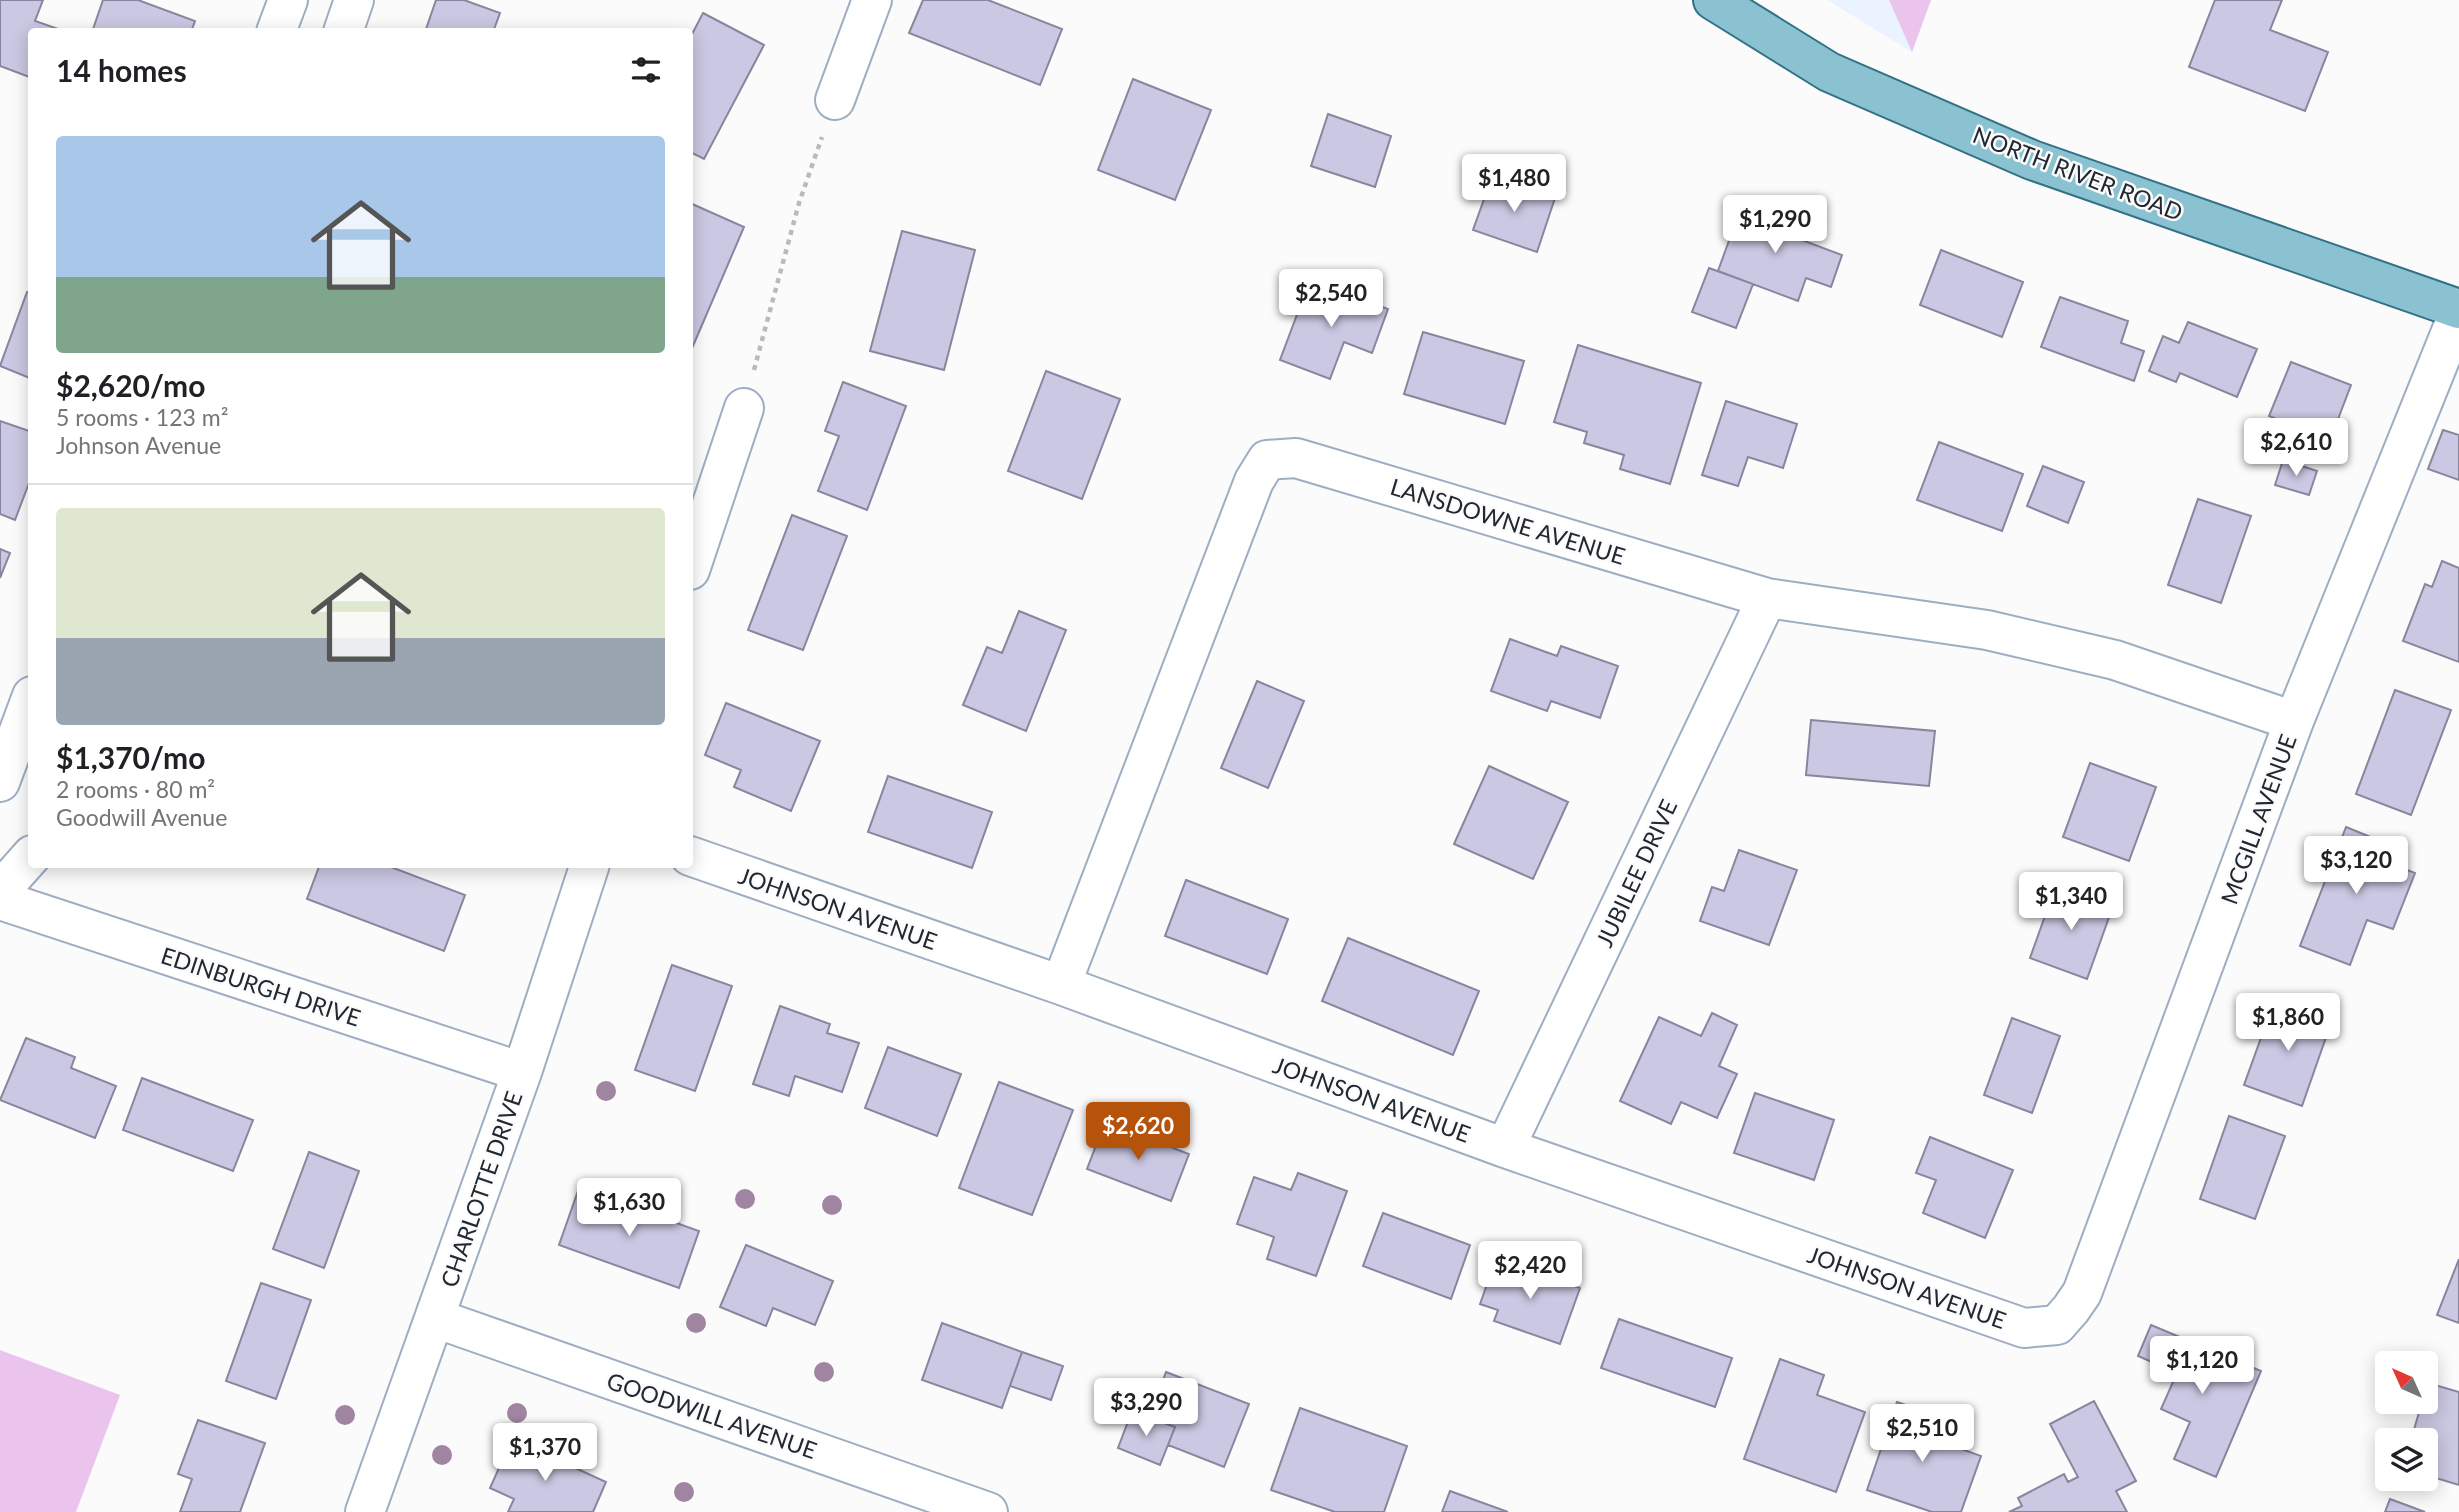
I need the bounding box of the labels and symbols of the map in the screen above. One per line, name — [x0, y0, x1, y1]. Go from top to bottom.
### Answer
street label: NORTH RIVER ROAD — [1969, 120, 2187, 226]
pin: $1,480 — [1457, 154, 1571, 214]
pin: $1,290 — [1718, 196, 1832, 255]
pin: $2,540 — [1274, 270, 1388, 329]
pin: $2,610 — [2239, 419, 2353, 478]
street label: LANSDOWNE AVENUE — [1387, 472, 1629, 570]
street label: MCGILL AVENUE — [2214, 730, 2302, 908]
street label: JUBILEE DRIVE — [1590, 795, 1682, 951]
pin: $3,120 — [2299, 836, 2413, 896]
street label: JOHNSON AVENUE — [735, 861, 941, 955]
pin: $1,340 — [2014, 872, 2128, 932]
street label: EDINBURGH DRIVE — [158, 941, 364, 1031]
pin: $1,860 — [2231, 993, 2345, 1053]
street label: JOHNSON AVENUE — [1270, 1050, 1474, 1148]
street label: CHARLOTTE DRIVE — [434, 1087, 528, 1291]
pin: $2,620 — [1081, 1102, 1195, 1162]
pin: $1,630 — [572, 1178, 686, 1238]
street label: JOHNSON AVENUE — [1804, 1240, 2010, 1334]
pin: $2,420 — [1473, 1242, 1587, 1301]
pin: $1,120 — [2145, 1336, 2259, 1396]
north arrow — [2375, 1351, 2438, 1414]
street label: GOODWILL AVENUE — [603, 1366, 821, 1464]
pin: $3,290 — [1089, 1378, 1203, 1438]
pin: $2,510 — [1865, 1404, 1979, 1464]
pin: $1,370 — [488, 1424, 602, 1483]

